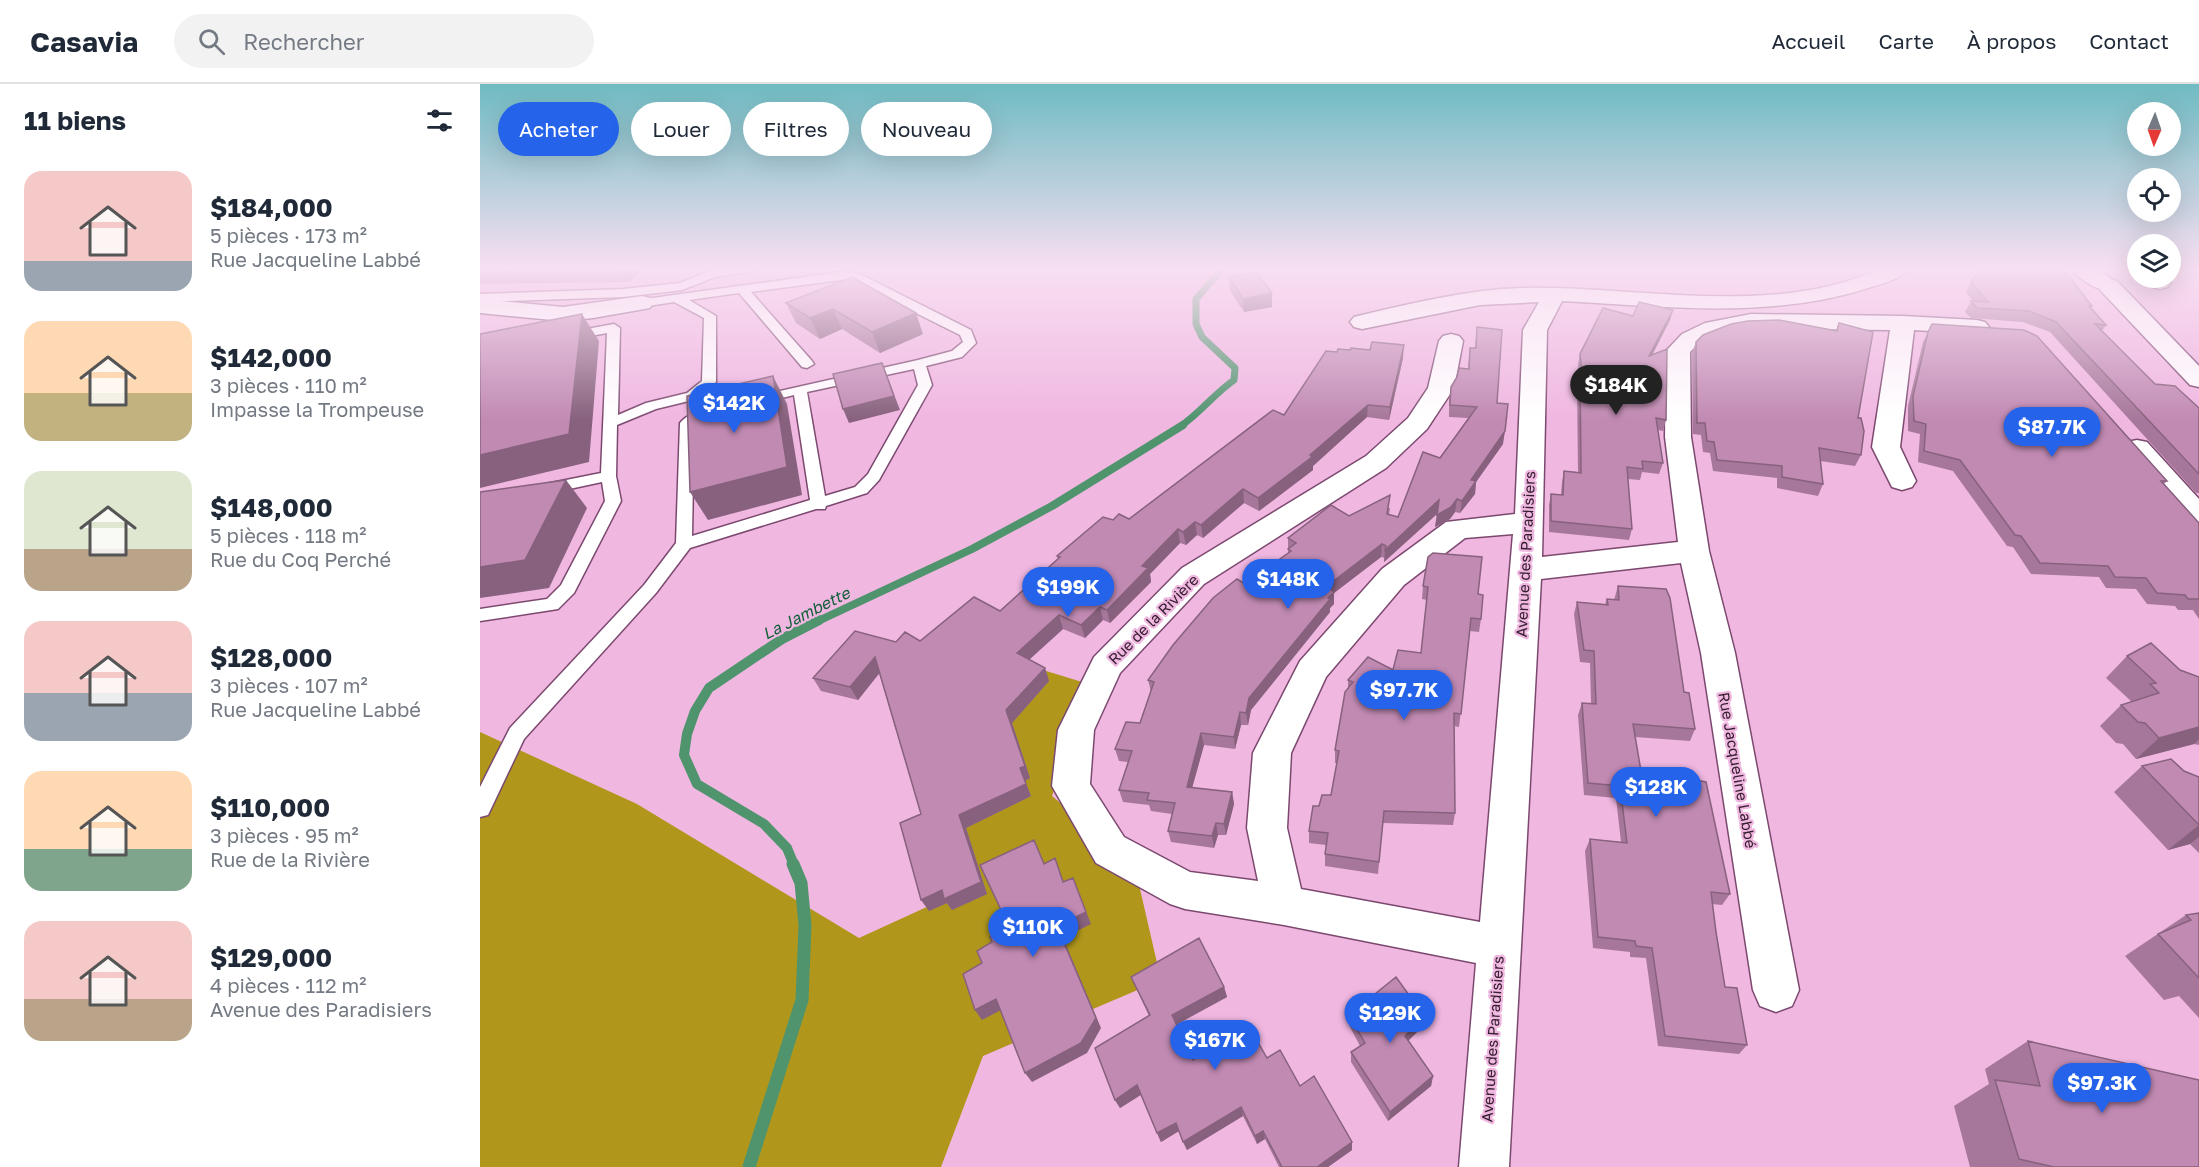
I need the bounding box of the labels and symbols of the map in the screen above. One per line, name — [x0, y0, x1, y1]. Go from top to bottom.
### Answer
north arrow — [2127, 102, 2181, 156]
pin: $184K — [1574, 365, 1658, 416]
pin: $142K — [692, 383, 776, 434]
pin: $87.7K — [2003, 407, 2101, 458]
street label: Avenue des Paradisiers — [1512, 470, 1538, 638]
pin: $148K — [1246, 559, 1330, 610]
pin: $199K — [1026, 567, 1110, 618]
street label: Rue de la Rivière — [1104, 570, 1202, 668]
water label: La Jambette — [759, 582, 855, 644]
pin: $97.7K — [1355, 670, 1453, 721]
street label: Rue Jacqueline Labbé — [1715, 691, 1761, 850]
pin: $128K — [1614, 767, 1698, 818]
pin: $110K — [991, 907, 1075, 958]
street label: Avenue des Paradisiers — [1477, 955, 1507, 1123]
pin: $129K — [1348, 993, 1432, 1044]
pin: $167K — [1173, 1020, 1257, 1071]
pin: $97.3K — [2053, 1063, 2151, 1114]

